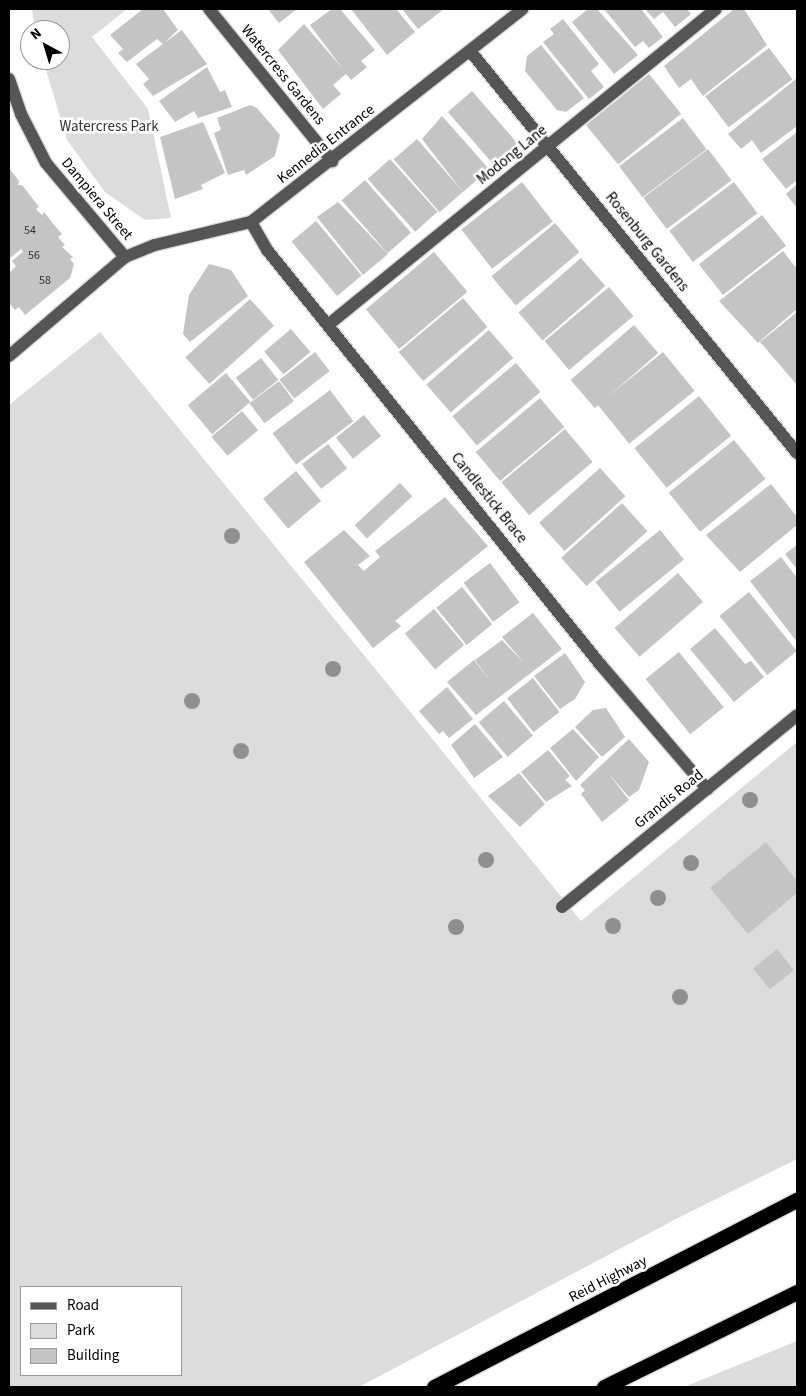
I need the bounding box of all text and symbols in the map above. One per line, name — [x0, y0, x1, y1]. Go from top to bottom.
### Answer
north arrow — [20, 20, 70, 70]
street label: Watercress Gardens — [237, 21, 329, 129]
text: N — [26, 23, 46, 45]
street label: Kennedia Entrance — [274, 101, 378, 187]
park label: Watercress Park — [59, 118, 159, 136]
street label: Modong Lane — [473, 121, 551, 189]
street label: Dampiera Street — [57, 154, 137, 244]
street label: Rosenburg Gardens — [601, 189, 693, 295]
house number: 54 — [24, 224, 36, 238]
house number: 56 — [28, 249, 40, 263]
house number: 58 — [39, 274, 51, 288]
street label: Candlestick Brace — [447, 449, 531, 547]
street label: Grandis Road — [631, 766, 707, 832]
street label: Reid Highway — [566, 1252, 650, 1306]
legend — [20, 1286, 182, 1376]
text: Road — [67, 1295, 99, 1316]
text: Park — [67, 1320, 95, 1341]
text: Building — [67, 1345, 119, 1366]

